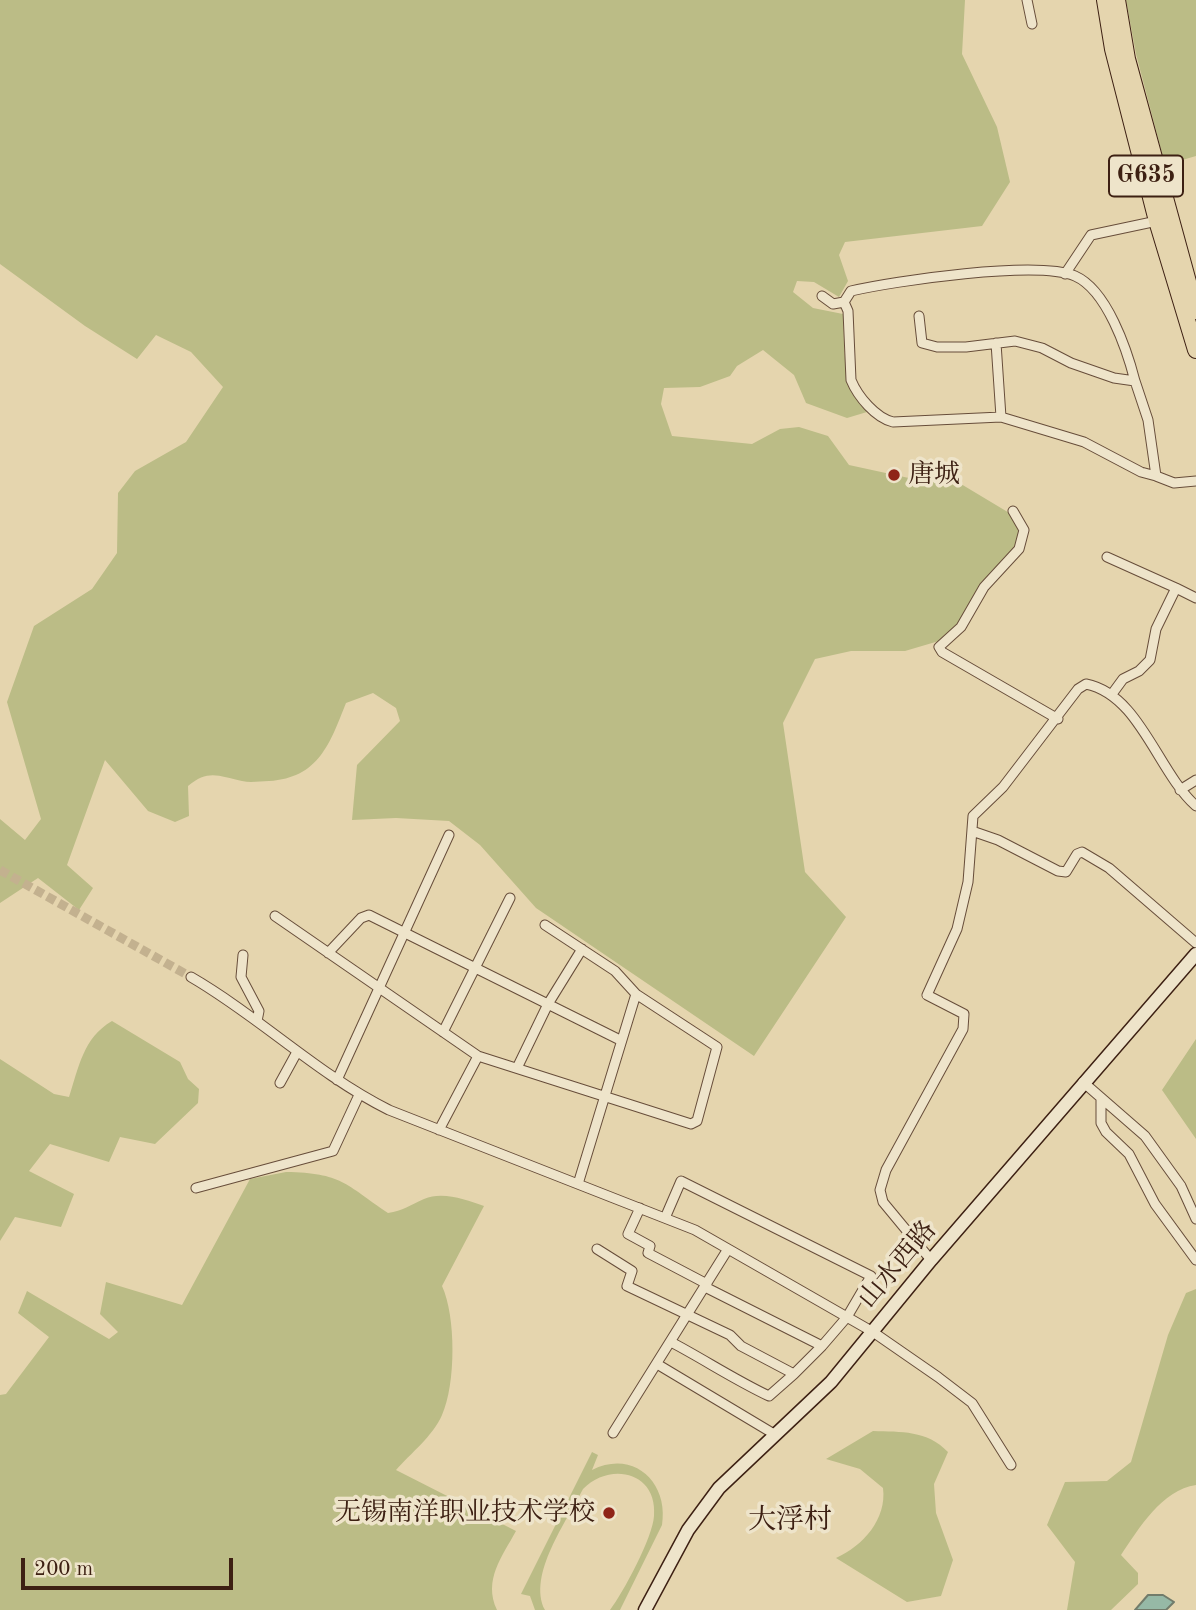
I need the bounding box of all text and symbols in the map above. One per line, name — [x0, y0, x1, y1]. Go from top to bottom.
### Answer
road number: G635 — [1109, 156, 1183, 196]
place label: 唐城 — [908, 459, 960, 491]
marker: 唐城 — [886, 467, 902, 483]
street label: 山水西路 — [853, 1215, 943, 1315]
place label: 无锡南洋职业技术学校 — [335, 1497, 595, 1529]
district label: 大浮村 — [748, 1504, 832, 1538]
marker: 无锡南洋职业技术学校 — [601, 1505, 617, 1521]
scale bar — [24, 1544, 236, 1588]
text: 200 m — [34, 1559, 93, 1580]

